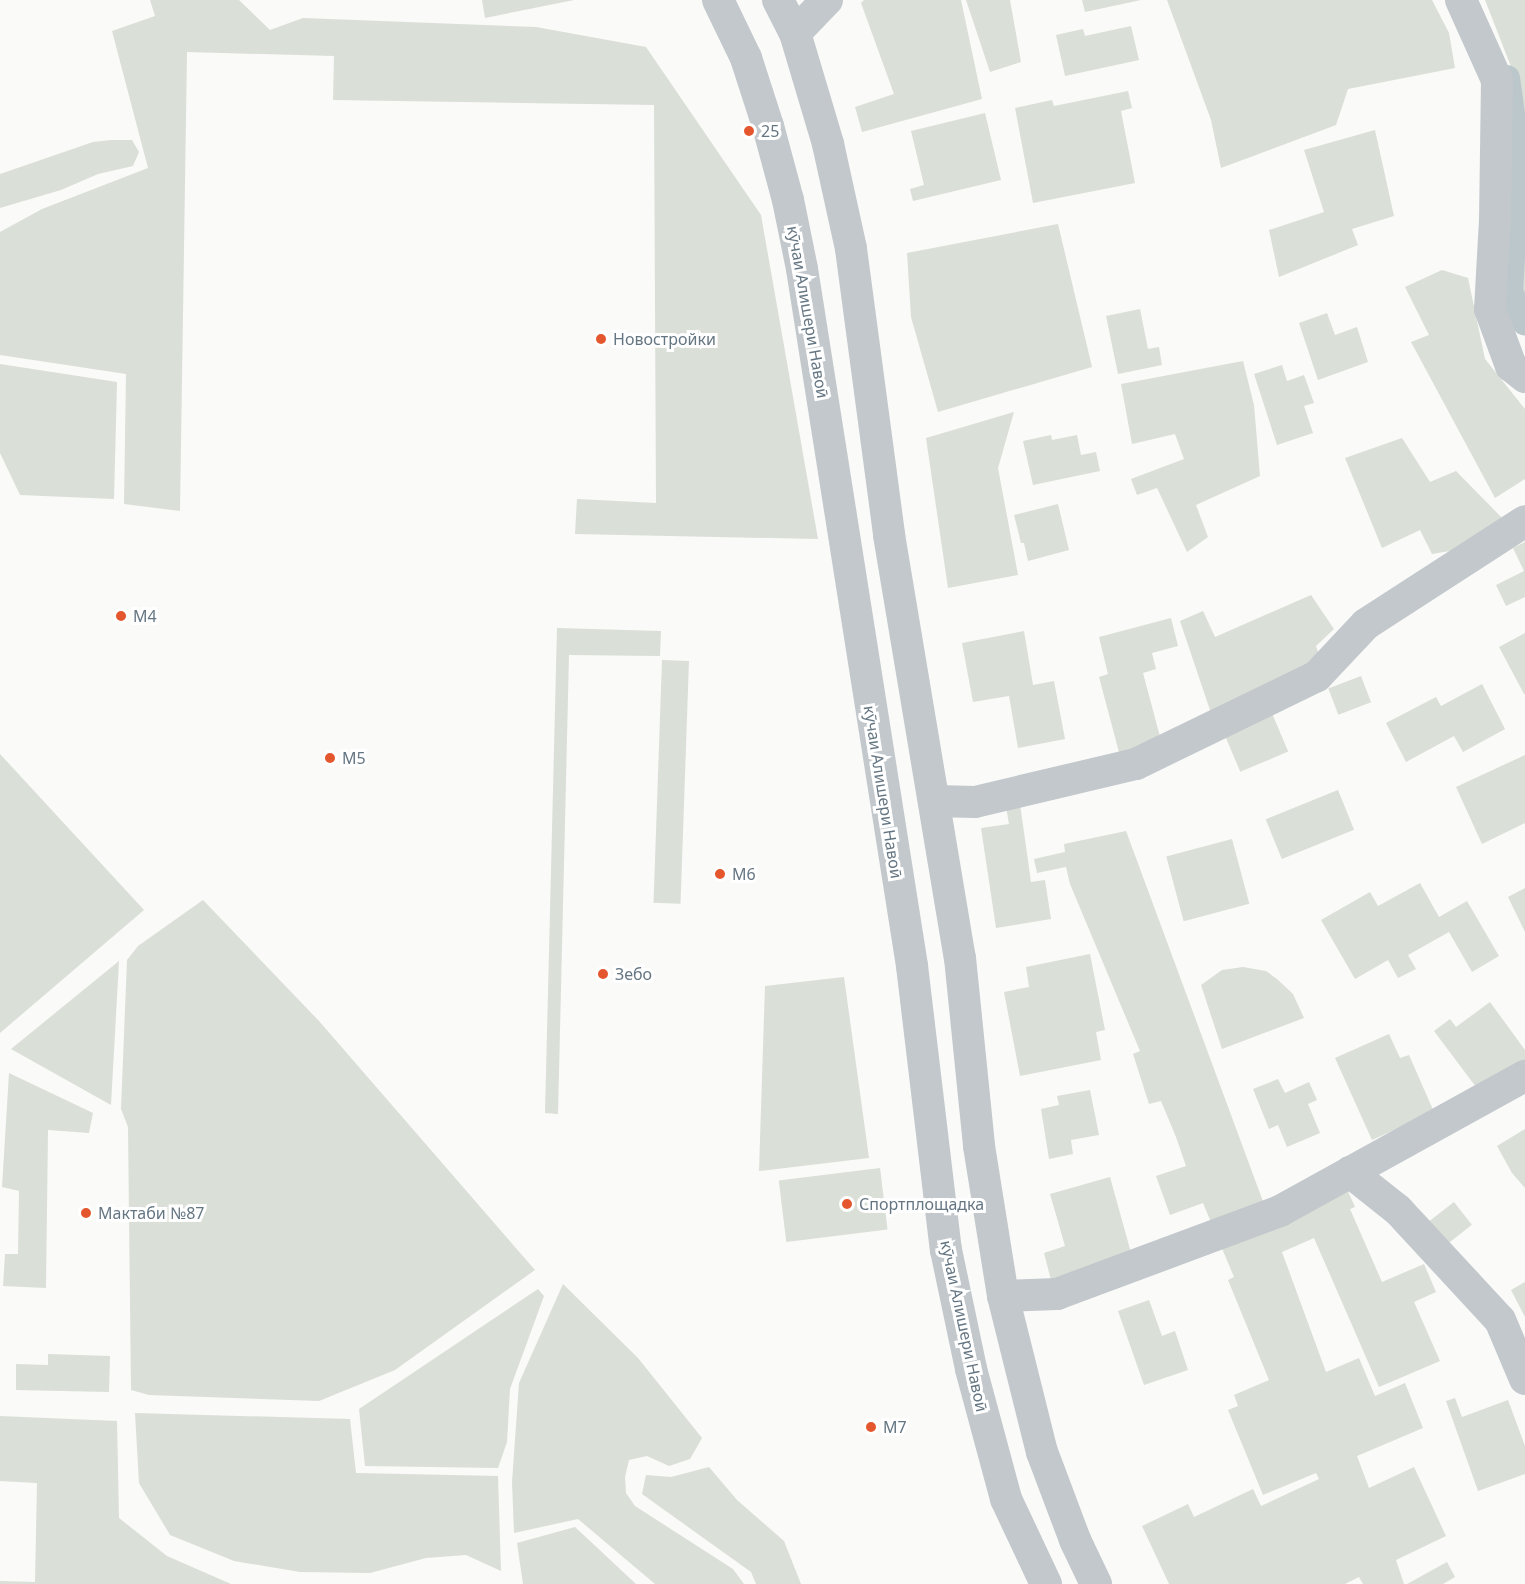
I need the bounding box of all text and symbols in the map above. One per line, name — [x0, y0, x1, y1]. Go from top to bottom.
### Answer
place label: 25 — [761, 121, 779, 141]
marker: 25 — [742, 124, 756, 138]
street label: кӯчаи Алишери Навоӣ — [783, 224, 833, 400]
place label: Новостройки — [613, 329, 716, 349]
marker: Новостройки — [594, 332, 608, 346]
place label: М4 — [133, 606, 157, 626]
marker: М4 — [114, 609, 128, 623]
street label: кӯчаи Алишери Навоӣ — [860, 704, 906, 880]
place label: М5 — [342, 748, 366, 768]
marker: М5 — [323, 751, 337, 765]
place label: М6 — [732, 864, 756, 884]
marker: М6 — [713, 867, 727, 881]
place label: Зебо — [615, 964, 652, 984]
marker: Зебо — [596, 967, 610, 981]
place label: Спортплощадка — [859, 1194, 984, 1214]
marker: Спортплощадка — [840, 1197, 854, 1211]
place label: Мактаби №87 — [98, 1203, 205, 1223]
marker: Мактаби №87 — [79, 1206, 93, 1220]
street label: кӯчаи Алишери Навоӣ — [936, 1239, 992, 1413]
place label: М7 — [883, 1417, 907, 1437]
marker: М7 — [864, 1420, 878, 1434]

